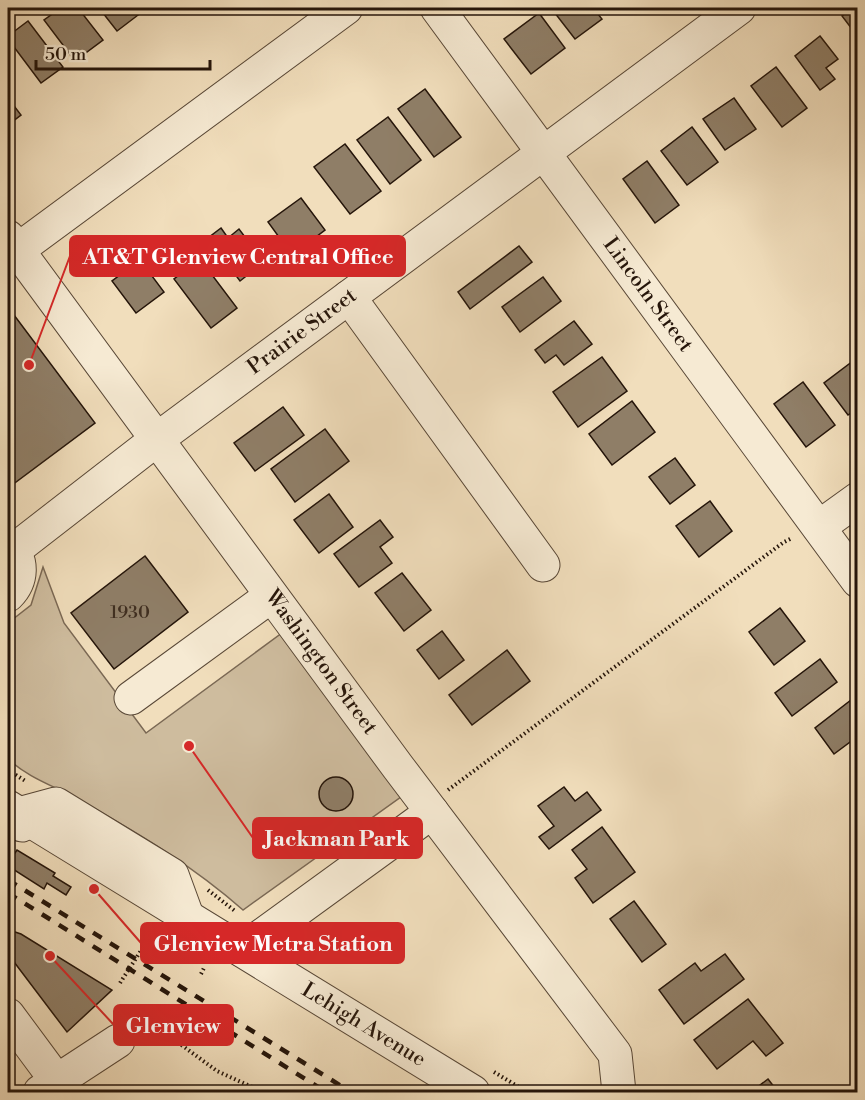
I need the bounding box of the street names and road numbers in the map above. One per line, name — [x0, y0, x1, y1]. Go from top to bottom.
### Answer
street label: Lincoln Street — [597, 232, 699, 358]
street label: Prairie Street — [242, 282, 362, 381]
street label: Washington Street — [258, 584, 383, 740]
street label: Lehigh Avenue — [297, 977, 430, 1073]

